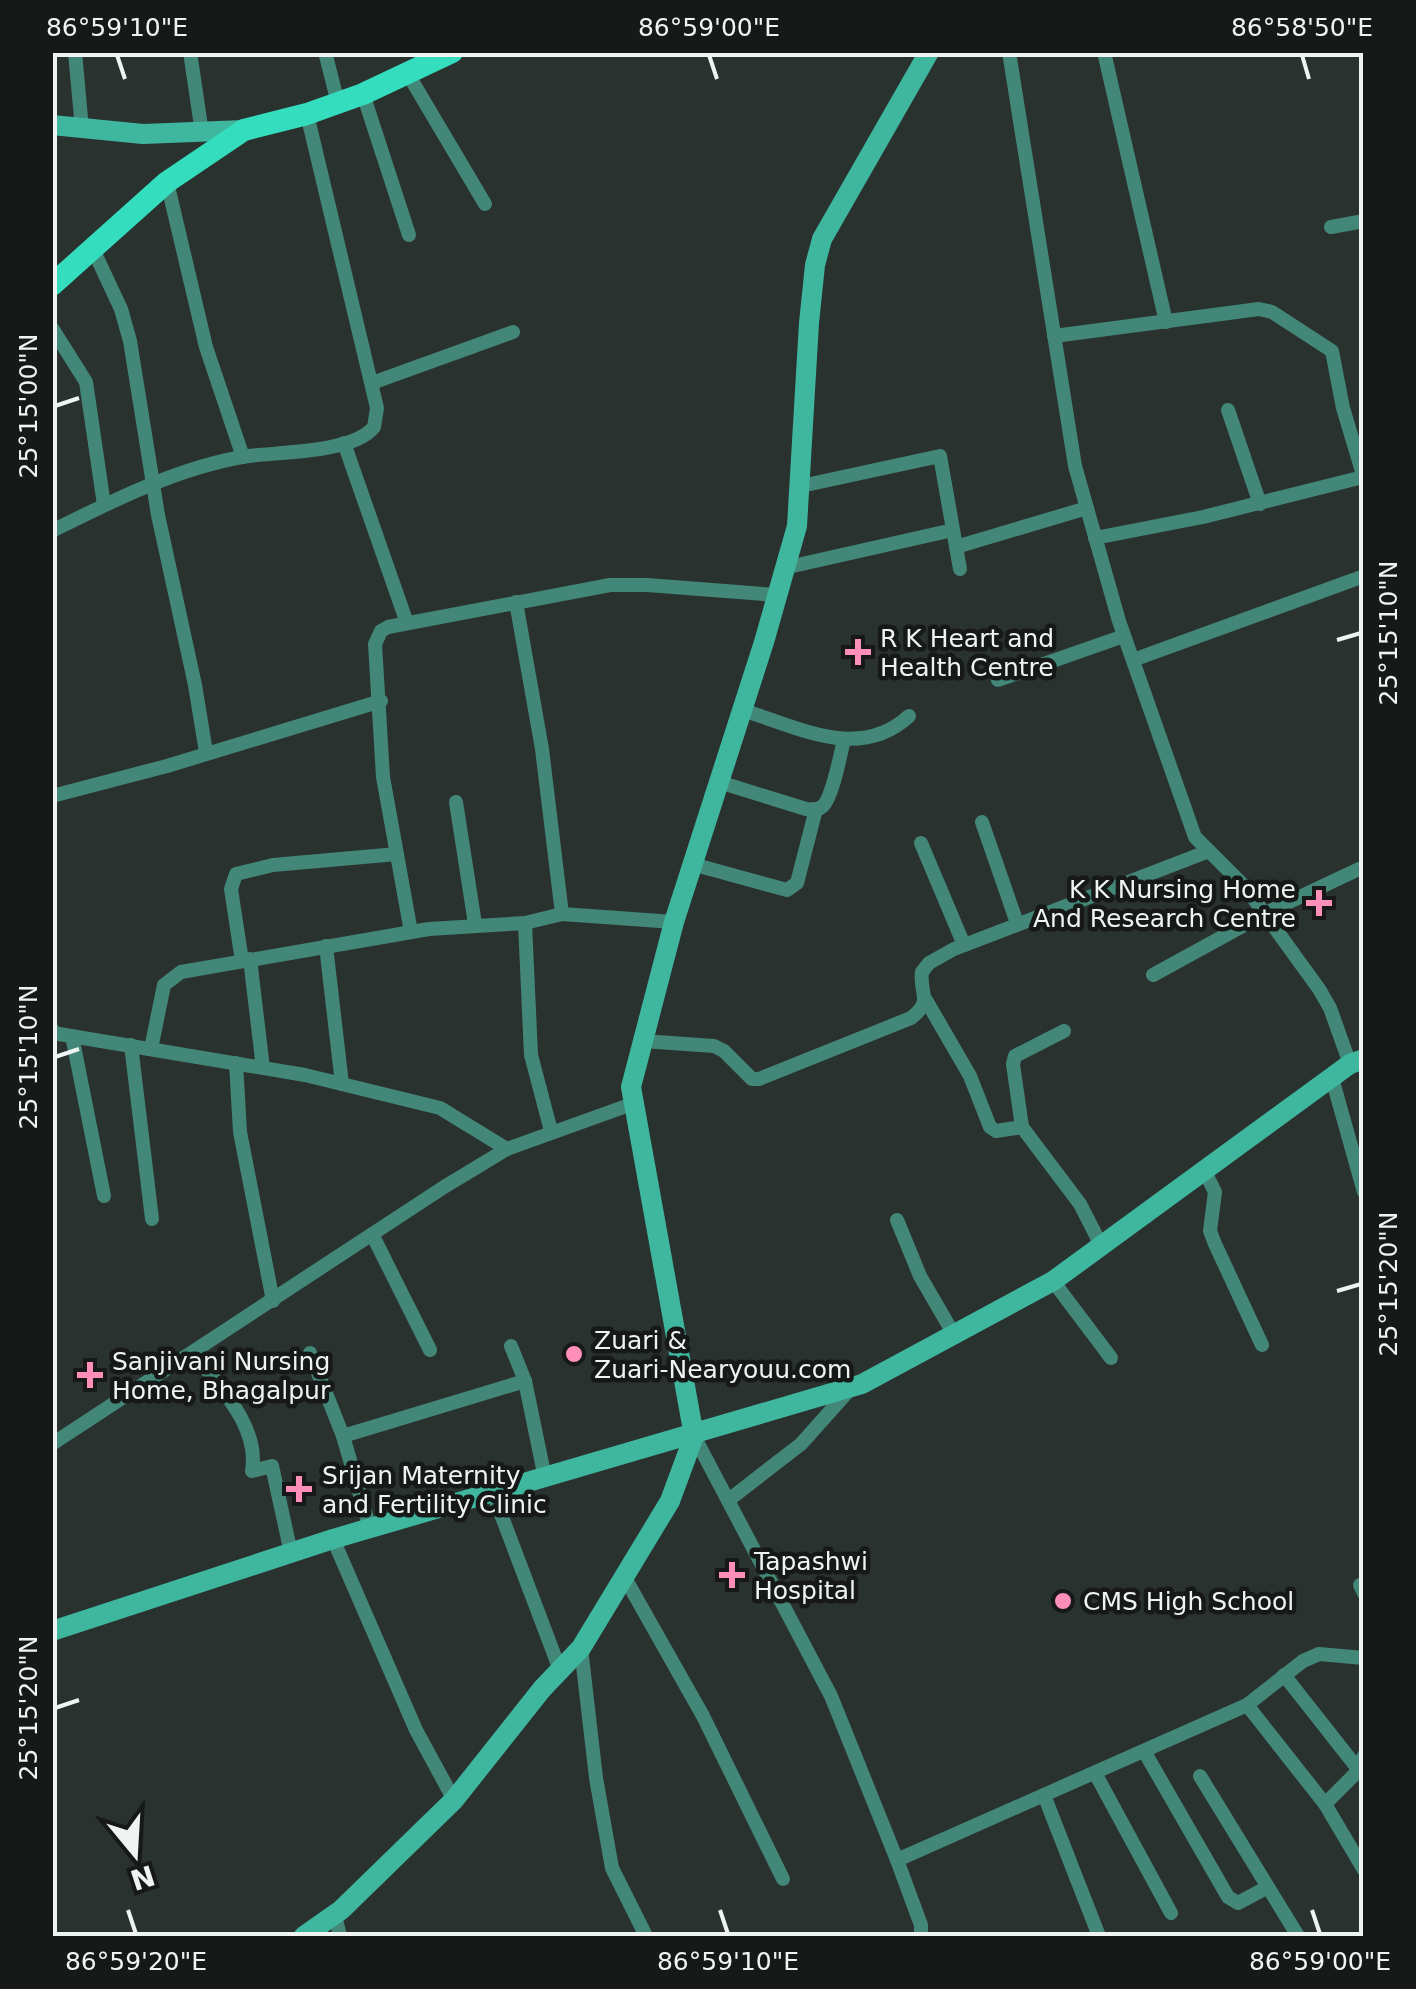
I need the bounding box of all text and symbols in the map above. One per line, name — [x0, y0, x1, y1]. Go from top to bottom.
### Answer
text: 86°59'10"E — [46, 13, 188, 42]
text: 86°59'00"E — [638, 13, 780, 42]
text: 86°58'50"E — [1231, 13, 1373, 42]
text: 25°15'00"N — [14, 333, 43, 479]
text: 25°15'10"N — [1374, 560, 1403, 706]
place label: R K Heart and Health Centre — [880, 624, 1054, 682]
marker: R K Heart and Health Centre — [845, 639, 871, 665]
place label: K K Nursing Home And Research Centre — [1033, 875, 1296, 933]
marker: K K Nursing Home And Research Centre — [1306, 890, 1332, 916]
text: 25°15'10"N — [14, 984, 43, 1130]
text: 25°15'20"N — [1374, 1211, 1403, 1357]
place label: Zuari & Zuari-Nearyouu.com — [594, 1326, 851, 1384]
marker: Zuari & Zuari-Nearyouu.com — [563, 1343, 585, 1365]
place label: Sanjivani Nursing Home, Bhagalpur — [112, 1347, 331, 1405]
marker: Sanjivani Nursing Home, Bhagalpur — [77, 1362, 103, 1388]
place label: Srijan Maternity and Fertility Clinic — [322, 1461, 547, 1519]
marker: Srijan Maternity and Fertility Clinic — [286, 1476, 312, 1502]
place label: Tapashwi Hospital — [753, 1547, 868, 1605]
marker: Tapashwi Hospital — [719, 1562, 745, 1588]
place label: CMS High School — [1083, 1587, 1294, 1616]
marker: CMS High School — [1052, 1590, 1074, 1612]
text: 25°15'20"N — [14, 1635, 43, 1781]
north arrow — [85, 1804, 185, 1904]
text: N — [126, 1858, 159, 1897]
text: 86°59'20"E — [65, 1947, 207, 1976]
text: 86°59'10"E — [657, 1947, 799, 1976]
text: 86°59'00"E — [1249, 1947, 1391, 1976]

